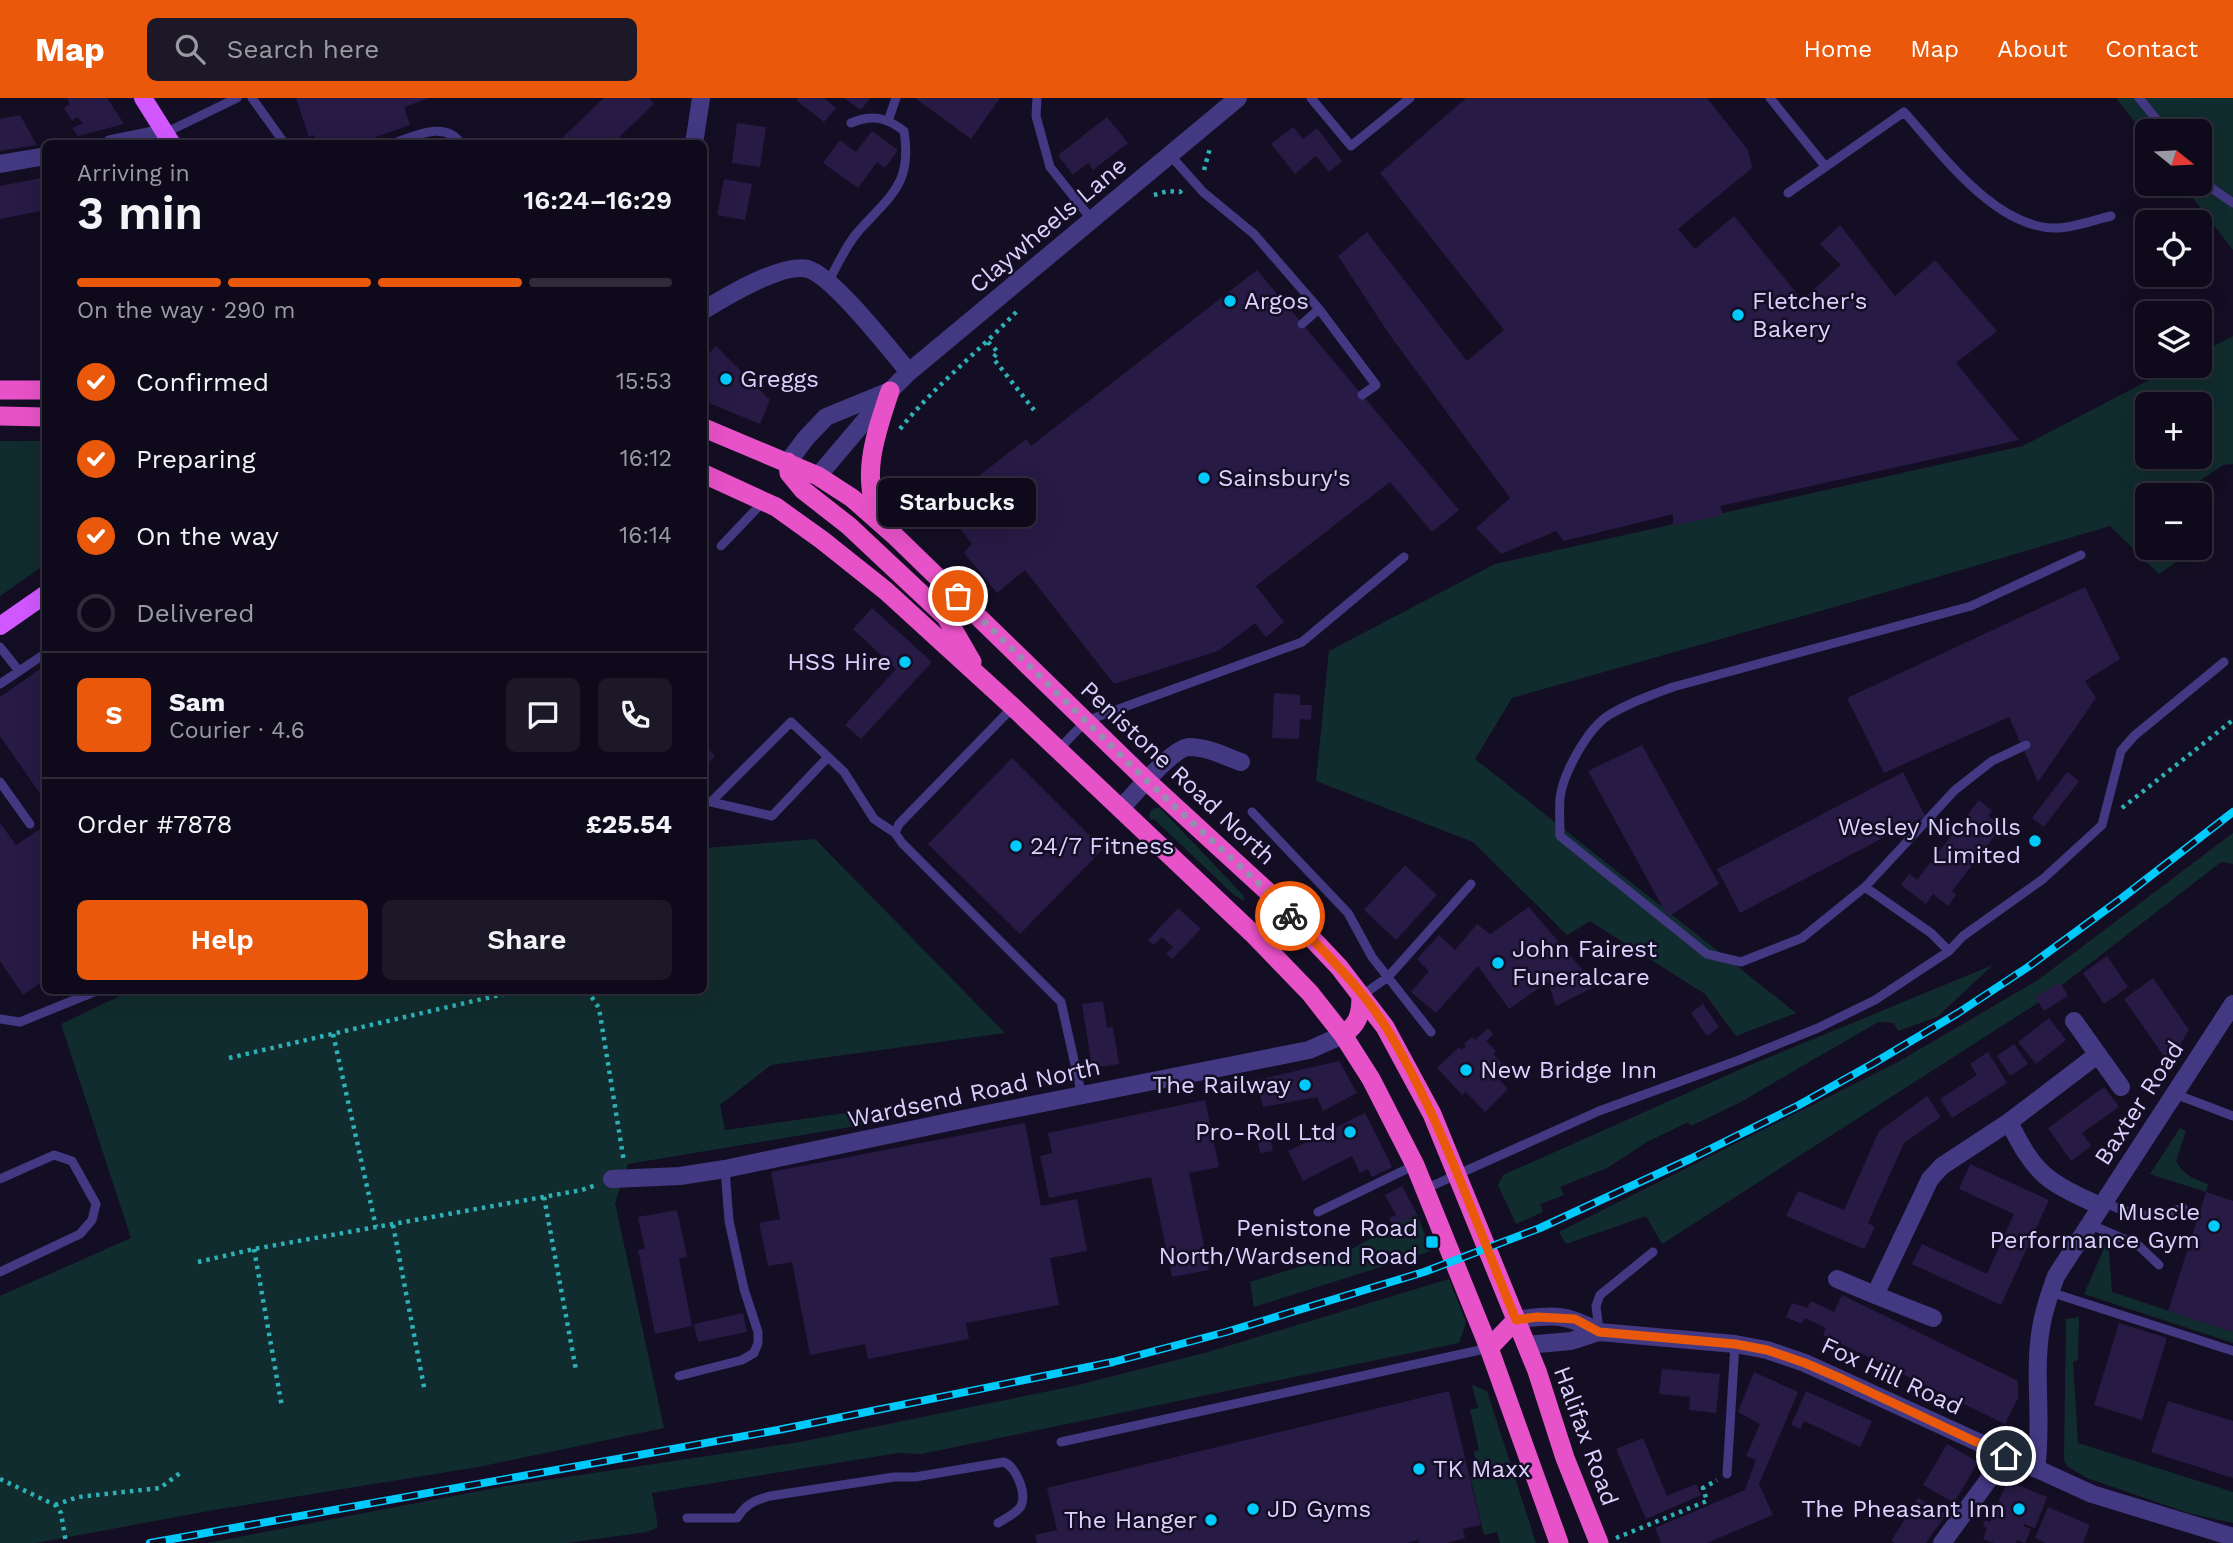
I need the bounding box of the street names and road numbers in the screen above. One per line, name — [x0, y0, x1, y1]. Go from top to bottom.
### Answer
street label: Claywheels Lane — [964, 151, 1132, 299]
street label: Penistone Road North — [1075, 675, 1281, 871]
street label: Baxter Road — [2089, 1036, 2189, 1170]
street label: Wardsend Road North — [845, 1053, 1103, 1133]
street label: Fox Hill Road — [1817, 1331, 1967, 1421]
street label: Halifax Road — [1548, 1363, 1624, 1509]

